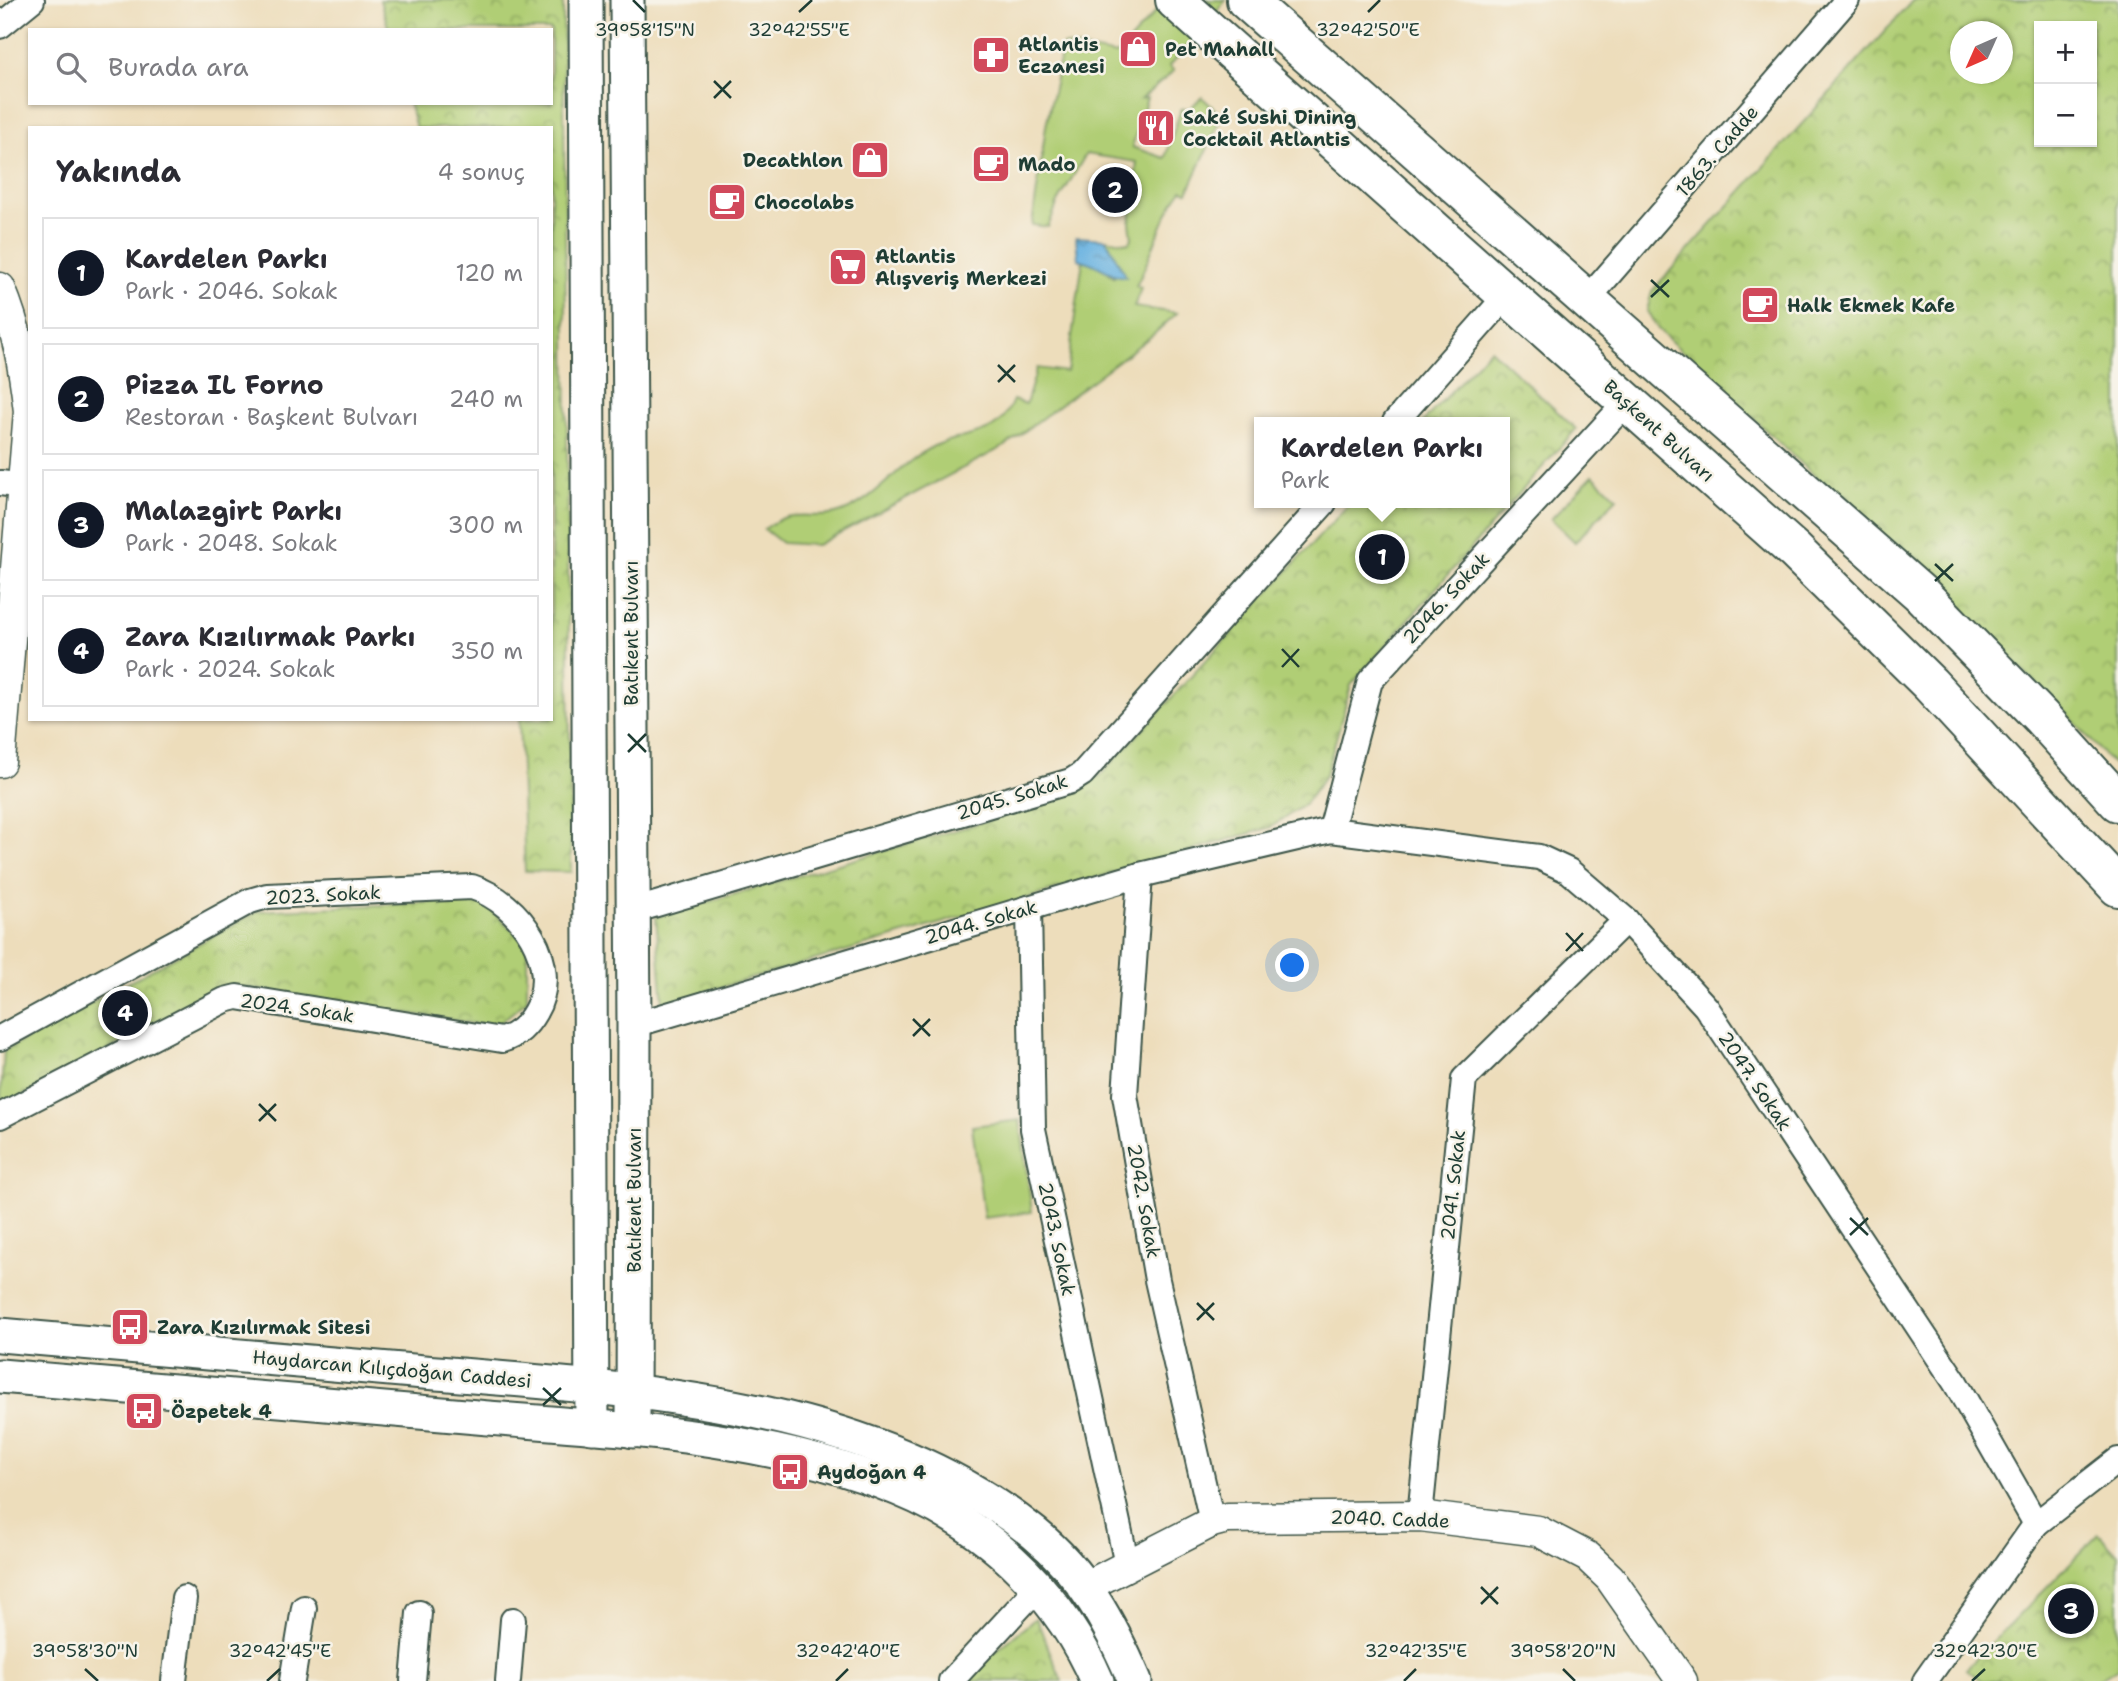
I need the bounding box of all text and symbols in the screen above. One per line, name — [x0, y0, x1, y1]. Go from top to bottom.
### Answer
text: 39°58'15"N — [595, 18, 695, 42]
text: 32°42'55"E — [748, 18, 850, 42]
text: 32°42'50"E — [1316, 18, 1420, 42]
north arrow — [1950, 21, 2013, 84]
map controls — [2034, 21, 2097, 147]
button: + — [2034, 21, 2097, 84]
search box — [28, 28, 553, 105]
shop icon: Pet Mahall — [1117, 28, 1159, 70]
place label: Atlantis Eczanesi — [1018, 32, 1105, 79]
pharmacy icon: Atlantis Eczanesi — [970, 34, 1012, 76]
place label: Pet Mahall — [1165, 37, 1275, 62]
icon: search — [52, 48, 90, 86]
text: Burada ara — [108, 49, 249, 84]
button: − — [2034, 84, 2097, 147]
street label: 1863. Cadde — [1670, 100, 1764, 202]
place label: Saké Sushi Dining Cocktail Atlantis — [1183, 105, 1356, 152]
restaurant icon: Saké Sushi Dining Cocktail Atlantis — [1135, 107, 1177, 149]
shop icon: Decathlon — [849, 139, 891, 181]
cafe icon: Mado — [970, 143, 1012, 185]
place label: Decathlon — [743, 148, 843, 173]
text: Yakında — [56, 151, 181, 192]
place label: Mado — [1018, 152, 1076, 177]
text: 4 sonuç — [438, 157, 525, 187]
pin: 2 — [1092, 164, 1138, 216]
cafe icon: Chocolabs — [706, 181, 748, 223]
place label: Chocolabs — [754, 190, 854, 215]
text: Kardelen Parkı — [125, 241, 328, 276]
place label: Atlantis Alışveriş Merkezi — [875, 244, 1047, 291]
supermarket icon: Atlantis Alışveriş Merkezi — [827, 246, 869, 288]
text: 1 — [76, 258, 86, 288]
text: 120 m — [455, 258, 523, 288]
text: Park · 2046. Sokak — [125, 276, 338, 306]
cafe icon: Halk Ekmek Kafe — [1739, 284, 1781, 326]
place label: Halk Ekmek Kafe — [1787, 293, 1955, 318]
text: Pizza IL Forno — [125, 367, 324, 402]
street label: Başkent Bulvarı — [1598, 374, 1720, 488]
text: 2 — [73, 384, 89, 414]
text: 240 m — [449, 384, 523, 414]
text: Restoran · Başkent Bulvarı — [125, 402, 418, 432]
popup — [1254, 417, 1510, 508]
text: Kardelen Parkı — [1281, 430, 1483, 465]
text: Park — [1281, 465, 1330, 495]
text: Malazgirt Parkı — [125, 493, 342, 528]
text: 3 — [73, 510, 89, 540]
text: 300 m — [448, 510, 523, 540]
text: Park · 2048. Sokak — [125, 528, 338, 558]
pin: 1 — [1359, 531, 1405, 583]
street label: 2046. Sokak — [1397, 547, 1495, 649]
street label: Batıkent Bulvarı — [619, 560, 644, 706]
text: Zara Kızılırmak Parkı — [125, 619, 415, 654]
text: 4 — [73, 636, 89, 666]
text: 350 m — [450, 636, 523, 666]
text: Park · 2024. Sokak — [125, 654, 336, 684]
street label: 2045. Sokak — [953, 768, 1071, 826]
street label: 2023. Sokak — [265, 879, 381, 911]
street label: 2044. Sokak — [922, 894, 1040, 950]
your location — [1275, 948, 1309, 982]
pin: 4 — [102, 987, 148, 1039]
street label: 2024. Sokak — [238, 988, 356, 1028]
street label: 2047. Sokak — [1713, 1026, 1797, 1136]
street label: Batıkent Bulvarı — [622, 1127, 647, 1273]
street label: 2041. Sokak — [1435, 1129, 1471, 1241]
street label: 2042. Sokak — [1122, 1142, 1166, 1260]
street label: 2043. Sokak — [1033, 1180, 1081, 1298]
bus stop icon: Zara Kızılırmak Sitesi — [109, 1306, 151, 1348]
place label: Zara Kızılırmak Sitesi — [157, 1315, 371, 1340]
street label: Haydarcan Kılıçdoğan Caddesi — [251, 1344, 533, 1394]
bus stop icon: Özpetek 4 — [123, 1390, 165, 1432]
place label: Özpetek 4 — [171, 1399, 272, 1424]
bus stop icon: Aydoğan 4 — [769, 1451, 811, 1493]
place label: Aydoğan 4 — [817, 1460, 927, 1485]
street label: 2040. Cadde — [1330, 1504, 1450, 1534]
pin: 3 — [2048, 1585, 2094, 1637]
text: 39°58'30"N — [32, 1639, 138, 1663]
text: 32°42'45"E — [229, 1639, 331, 1663]
text: 32°42'40"E — [796, 1639, 900, 1663]
text: 32°42'35"E — [1365, 1639, 1467, 1663]
text: 39°58'20"N — [1510, 1639, 1616, 1663]
text: 32°42'30"E — [1933, 1639, 2037, 1663]

